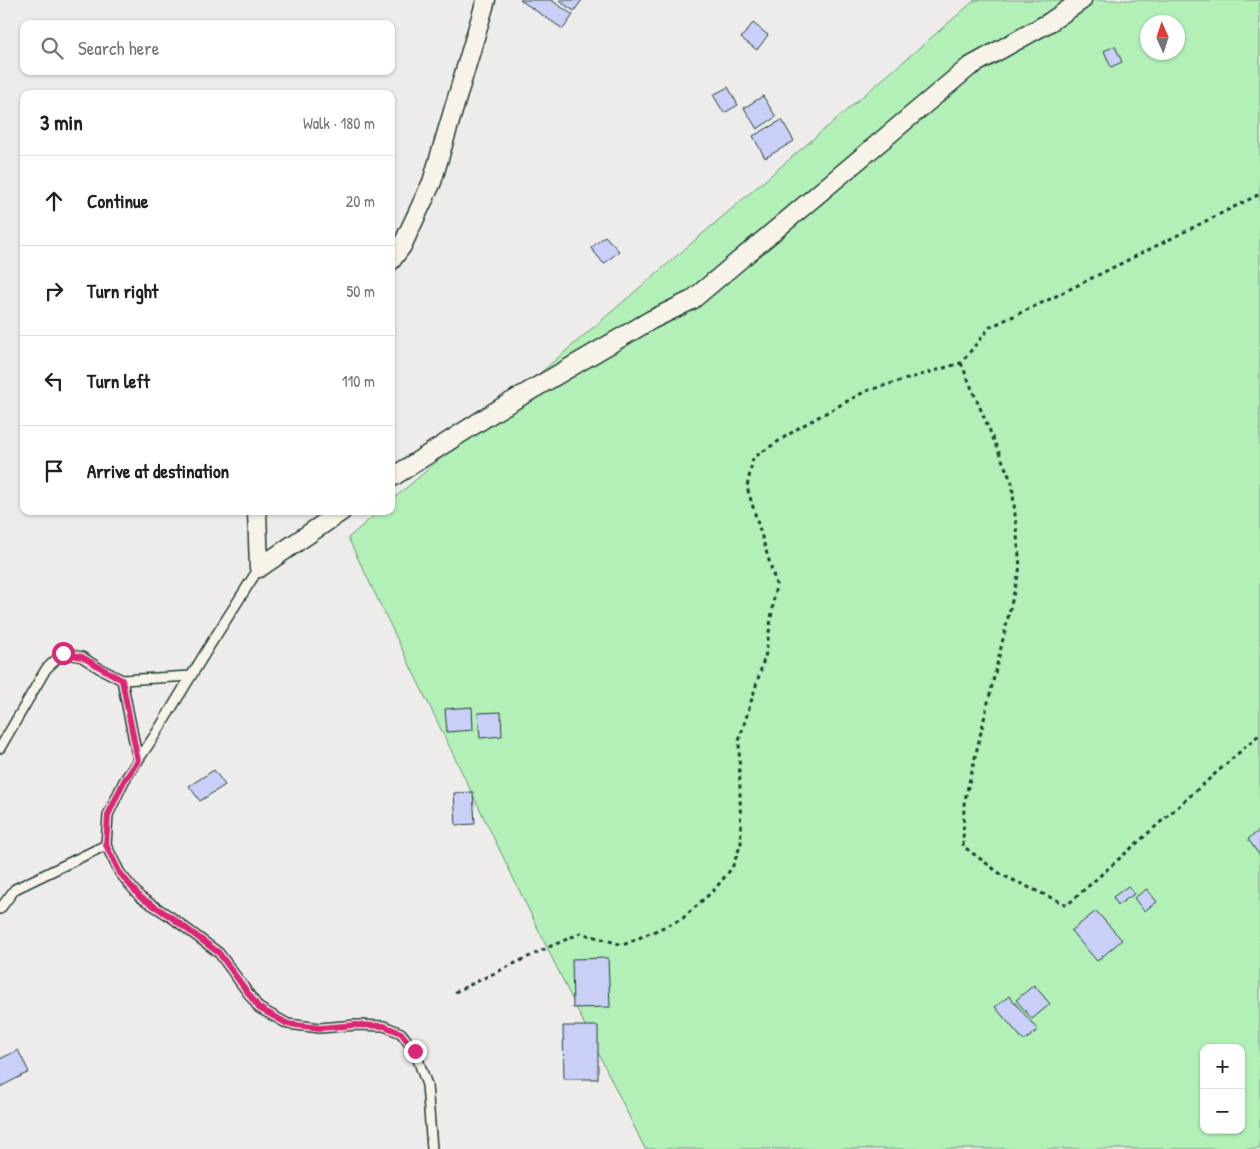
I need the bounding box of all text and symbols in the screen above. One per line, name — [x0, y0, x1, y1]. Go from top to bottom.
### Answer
north arrow — [1140, 15, 1185, 60]
search box — [20, 20, 395, 75]
icon: search — [38, 34, 66, 62]
text: Search here — [78, 35, 159, 61]
text: 3 min — [40, 108, 83, 137]
text: Walk · 180 m — [303, 112, 375, 134]
icon: ahead — [40, 187, 68, 215]
text: Continue — [87, 188, 148, 214]
text: 20 m — [346, 190, 375, 212]
icon: right — [40, 277, 68, 305]
text: Turn right — [87, 278, 158, 304]
text: 50 m — [347, 280, 375, 302]
icon: left — [40, 367, 68, 395]
text: Turn left — [87, 368, 150, 394]
text: 110 m — [342, 370, 375, 392]
icon: arrive — [40, 457, 68, 485]
text: Arrive at destination — [87, 458, 229, 484]
route start — [52, 642, 75, 665]
route end — [404, 1040, 427, 1063]
map controls — [1200, 1044, 1245, 1134]
button: + — [1200, 1044, 1245, 1089]
button: − — [1200, 1089, 1245, 1134]

